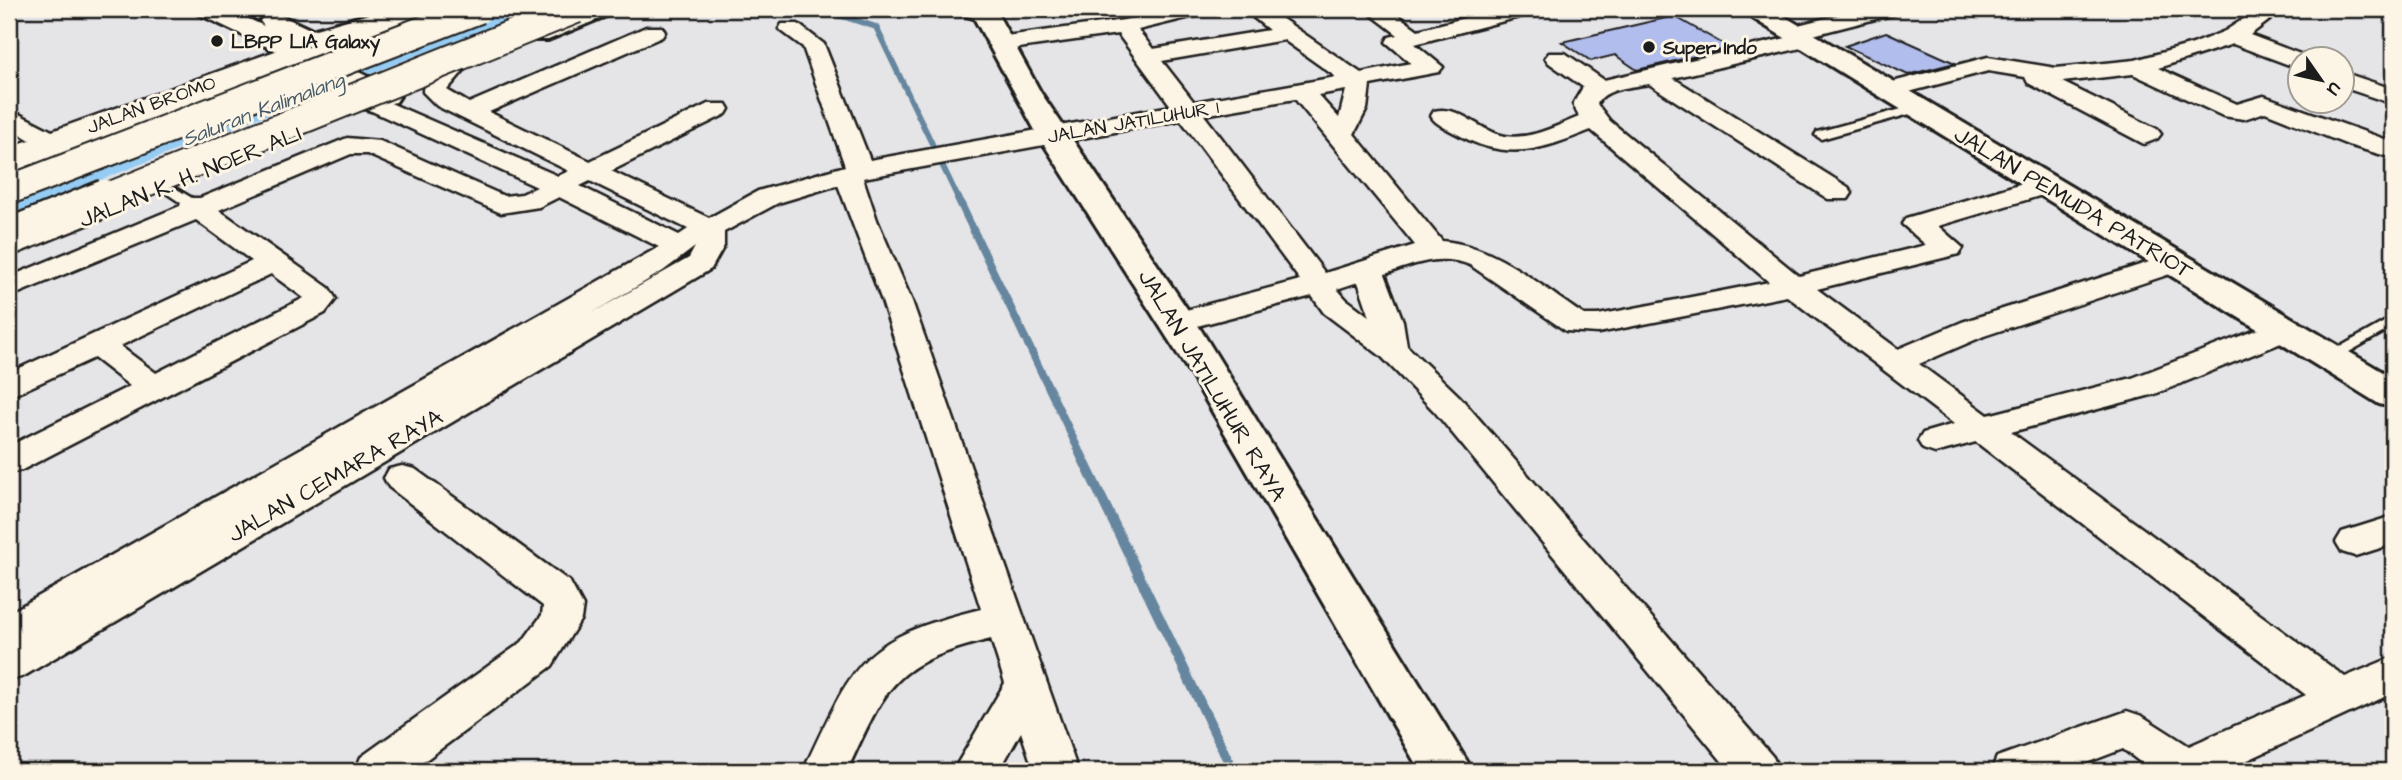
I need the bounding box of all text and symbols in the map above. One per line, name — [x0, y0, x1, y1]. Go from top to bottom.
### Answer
place label: LBPP LIA Galaxy — [231, 29, 381, 57]
marker: LBPP LIA Galaxy — [209, 33, 225, 49]
place label: Super Indo — [1662, 35, 1757, 62]
marker: Super Indo — [1641, 39, 1657, 55]
north arrow — [2286, 46, 2356, 116]
water label: Saluran Kalimalang — [178, 65, 350, 155]
street label: JALAN BROMO — [83, 69, 220, 141]
text: U — [2319, 77, 2348, 101]
street label: JALAN JATILUHUR 1 — [1045, 94, 1222, 151]
street label: JALAN K. H. NOER ALI — [74, 118, 306, 236]
street label: JALAN PEMUDA PATRIOT — [1948, 119, 2200, 287]
street label: JALAN JATILUHUR RAYA — [1130, 264, 1294, 508]
street label: JALAN CEMARA RAYA — [222, 401, 449, 551]

